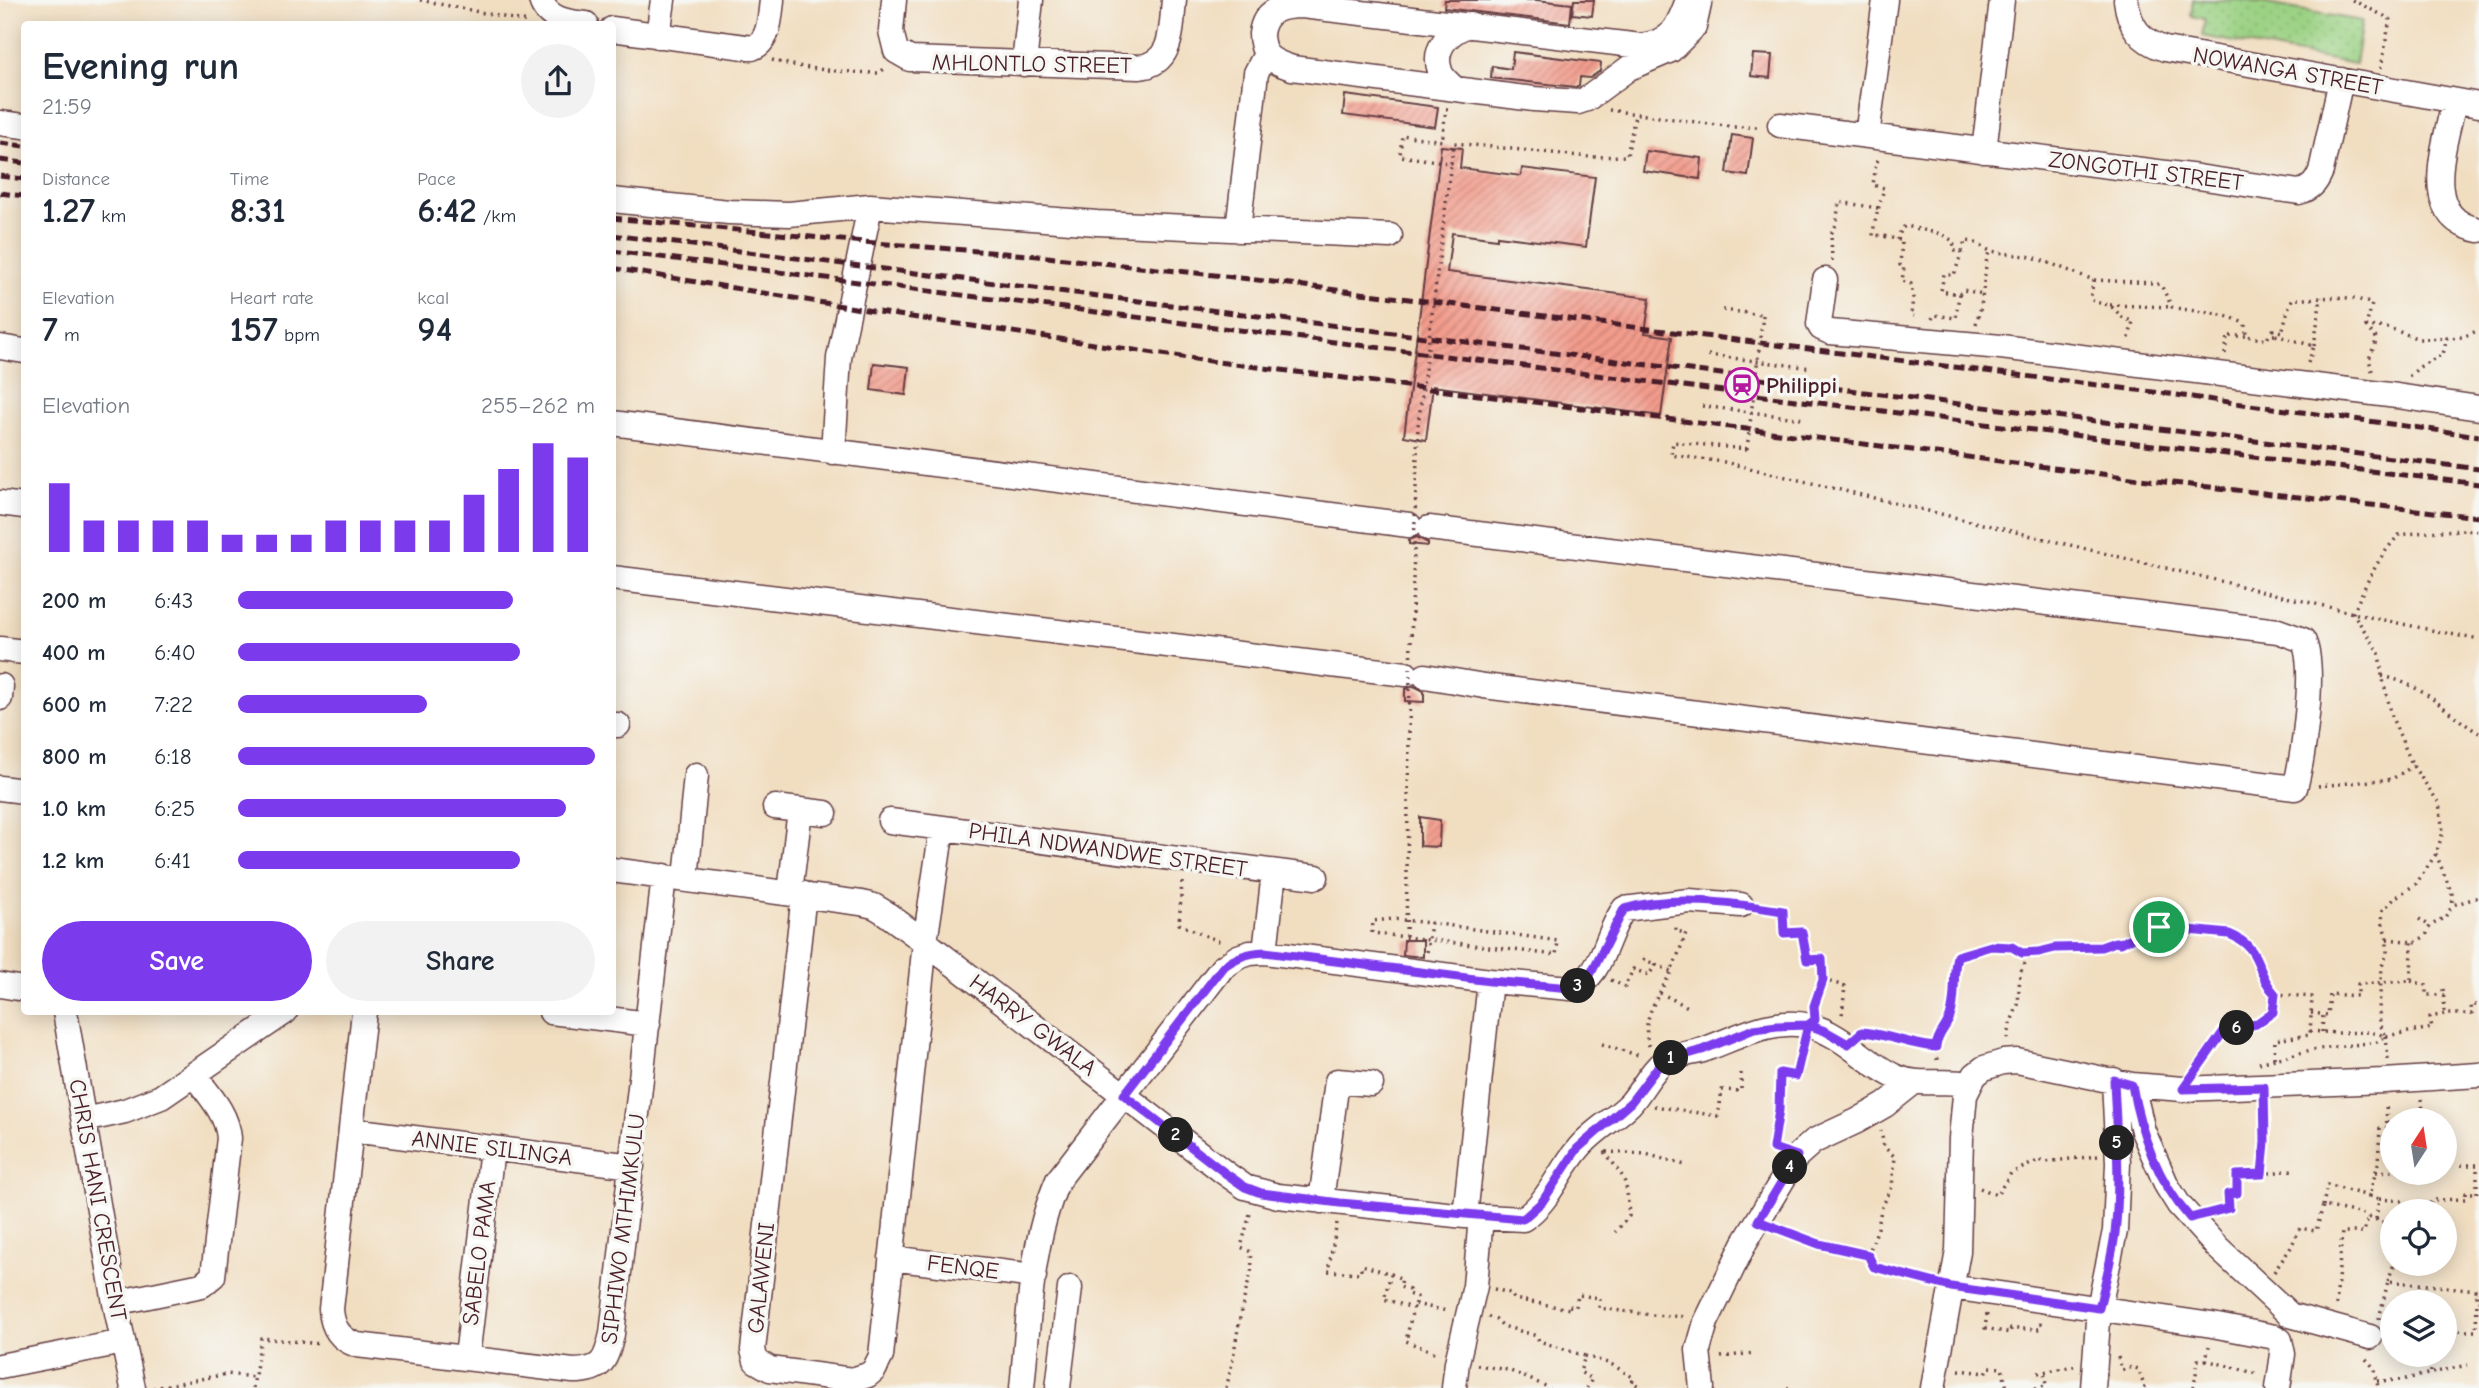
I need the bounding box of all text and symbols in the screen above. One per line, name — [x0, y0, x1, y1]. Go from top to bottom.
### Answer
street label: NOWANGA STREET — [2191, 41, 2385, 101]
button: share — [521, 44, 595, 118]
text: Evening run — [42, 45, 239, 89]
street label: MHLONTLO STREET — [932, 49, 1132, 79]
text: 21:59 — [42, 93, 92, 120]
street label: ZONGOTHI STREET — [2047, 146, 2245, 196]
text: Distance — [42, 168, 110, 190]
text: Time — [230, 168, 269, 190]
text: Pace — [417, 168, 456, 190]
text: 1.27 — [42, 190, 95, 231]
text: 8:31 — [230, 190, 286, 231]
text: 6:42 — [417, 190, 477, 231]
text: km — [95, 205, 126, 227]
text: /km — [477, 205, 516, 227]
text: Elevation — [42, 287, 115, 309]
text: Heart rate — [230, 287, 313, 309]
text: kcal — [417, 287, 449, 309]
text: 7 — [42, 309, 58, 350]
text: 157 — [230, 309, 278, 350]
text: 94 — [417, 309, 452, 350]
text: m — [58, 324, 80, 346]
text: bpm — [278, 324, 320, 346]
station icon: Philippi — [1723, 366, 1761, 404]
place label: Philippi — [1766, 372, 1837, 399]
text: Elevation — [42, 392, 130, 419]
text: 255–262 m — [481, 392, 595, 419]
text: 200 m — [42, 587, 106, 614]
text: 6:43 — [154, 587, 193, 614]
text: 400 m — [42, 639, 106, 666]
text: 6:40 — [154, 639, 196, 666]
text: 600 m — [42, 691, 107, 718]
text: 7:22 — [154, 691, 193, 718]
text: 800 m — [42, 743, 107, 770]
text: 6:18 — [154, 743, 192, 770]
text: 1.0 km — [42, 795, 106, 822]
text: 6:25 — [154, 795, 195, 822]
street label: PHILA NDWANDWE STREET — [967, 817, 1249, 883]
text: 1.2 km — [42, 847, 104, 874]
text: 6:41 — [154, 847, 191, 874]
pin — [2129, 897, 2189, 957]
icon: arrive — [2140, 908, 2178, 946]
button: Save — [42, 921, 312, 1001]
button: Share — [326, 921, 595, 1001]
street label: HARRY GWALA — [964, 968, 1102, 1082]
pin: 3 — [1560, 968, 1596, 1004]
text: 3 — [1573, 974, 1582, 996]
pin: 6 — [2220, 1010, 2254, 1046]
text: 6 — [2232, 1016, 2241, 1038]
pin: 1 — [1654, 1040, 1688, 1076]
text: 1 — [1667, 1046, 1674, 1068]
street label: CHRIS HANI CRESCENT — [63, 1077, 133, 1323]
north arrow — [2380, 1108, 2457, 1185]
map controls — [2380, 1108, 2457, 1367]
street label: SIPHIWO MTHIMKULU — [595, 1112, 651, 1346]
pin: 2 — [1158, 1118, 1194, 1152]
text: 2 — [1171, 1123, 1180, 1145]
street label: ANNIE SILINGA — [410, 1125, 574, 1171]
pin: 5 — [2100, 1126, 2134, 1160]
text: 5 — [2111, 1131, 2122, 1153]
pin: 4 — [1772, 1150, 1808, 1184]
text: 4 — [1785, 1155, 1794, 1177]
street label: SABELO PAMA — [457, 1179, 501, 1327]
button: locate — [2380, 1199, 2457, 1276]
street label: GALAWENI — [742, 1221, 780, 1335]
street label: FENQE — [925, 1249, 1001, 1285]
button: layers — [2380, 1290, 2457, 1367]

